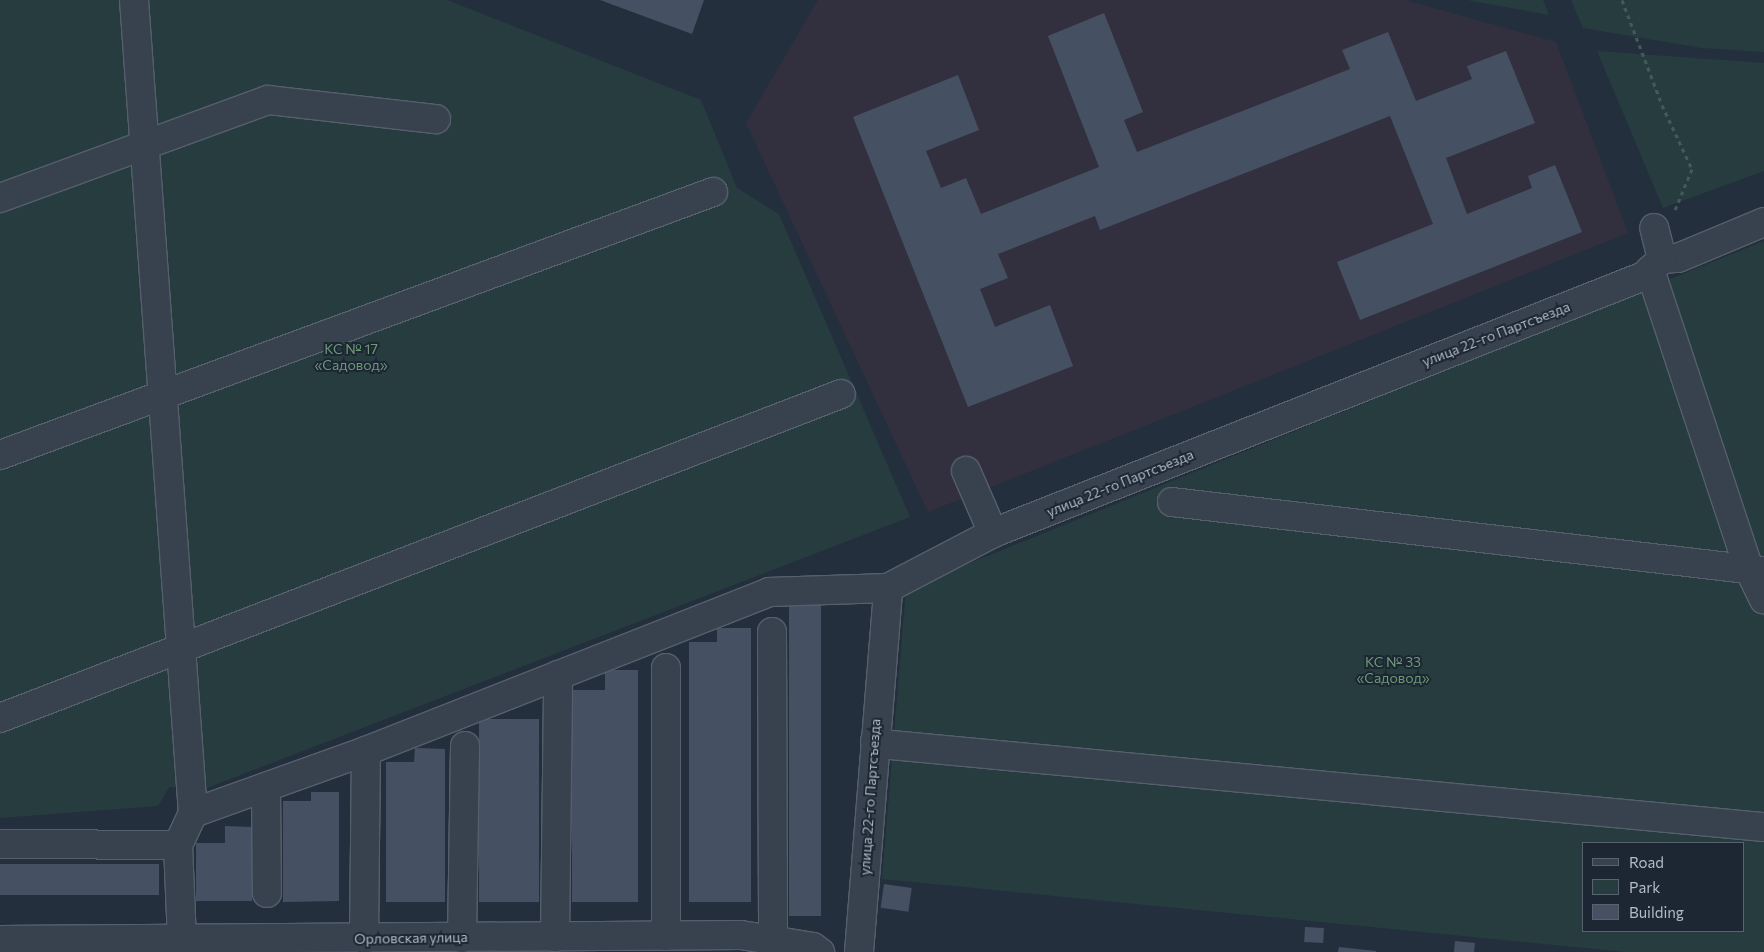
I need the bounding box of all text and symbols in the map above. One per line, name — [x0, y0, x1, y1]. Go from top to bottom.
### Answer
street label: улица 22-го Партсъезда — [1420, 298, 1572, 370]
park label: КС № 17 «Садовод» — [314, 341, 388, 374]
street label: улица 22-го Партсъезда — [1044, 446, 1196, 520]
park label: КС № 33 «Садовод» — [1356, 654, 1430, 686]
street label: улица 22-го Партсъезда — [856, 718, 884, 876]
legend — [1582, 842, 1744, 932]
text: Road — [1629, 853, 1664, 871]
text: Park — [1629, 878, 1660, 896]
text: Building — [1629, 903, 1684, 921]
street label: Орловская улица — [354, 929, 468, 947]

